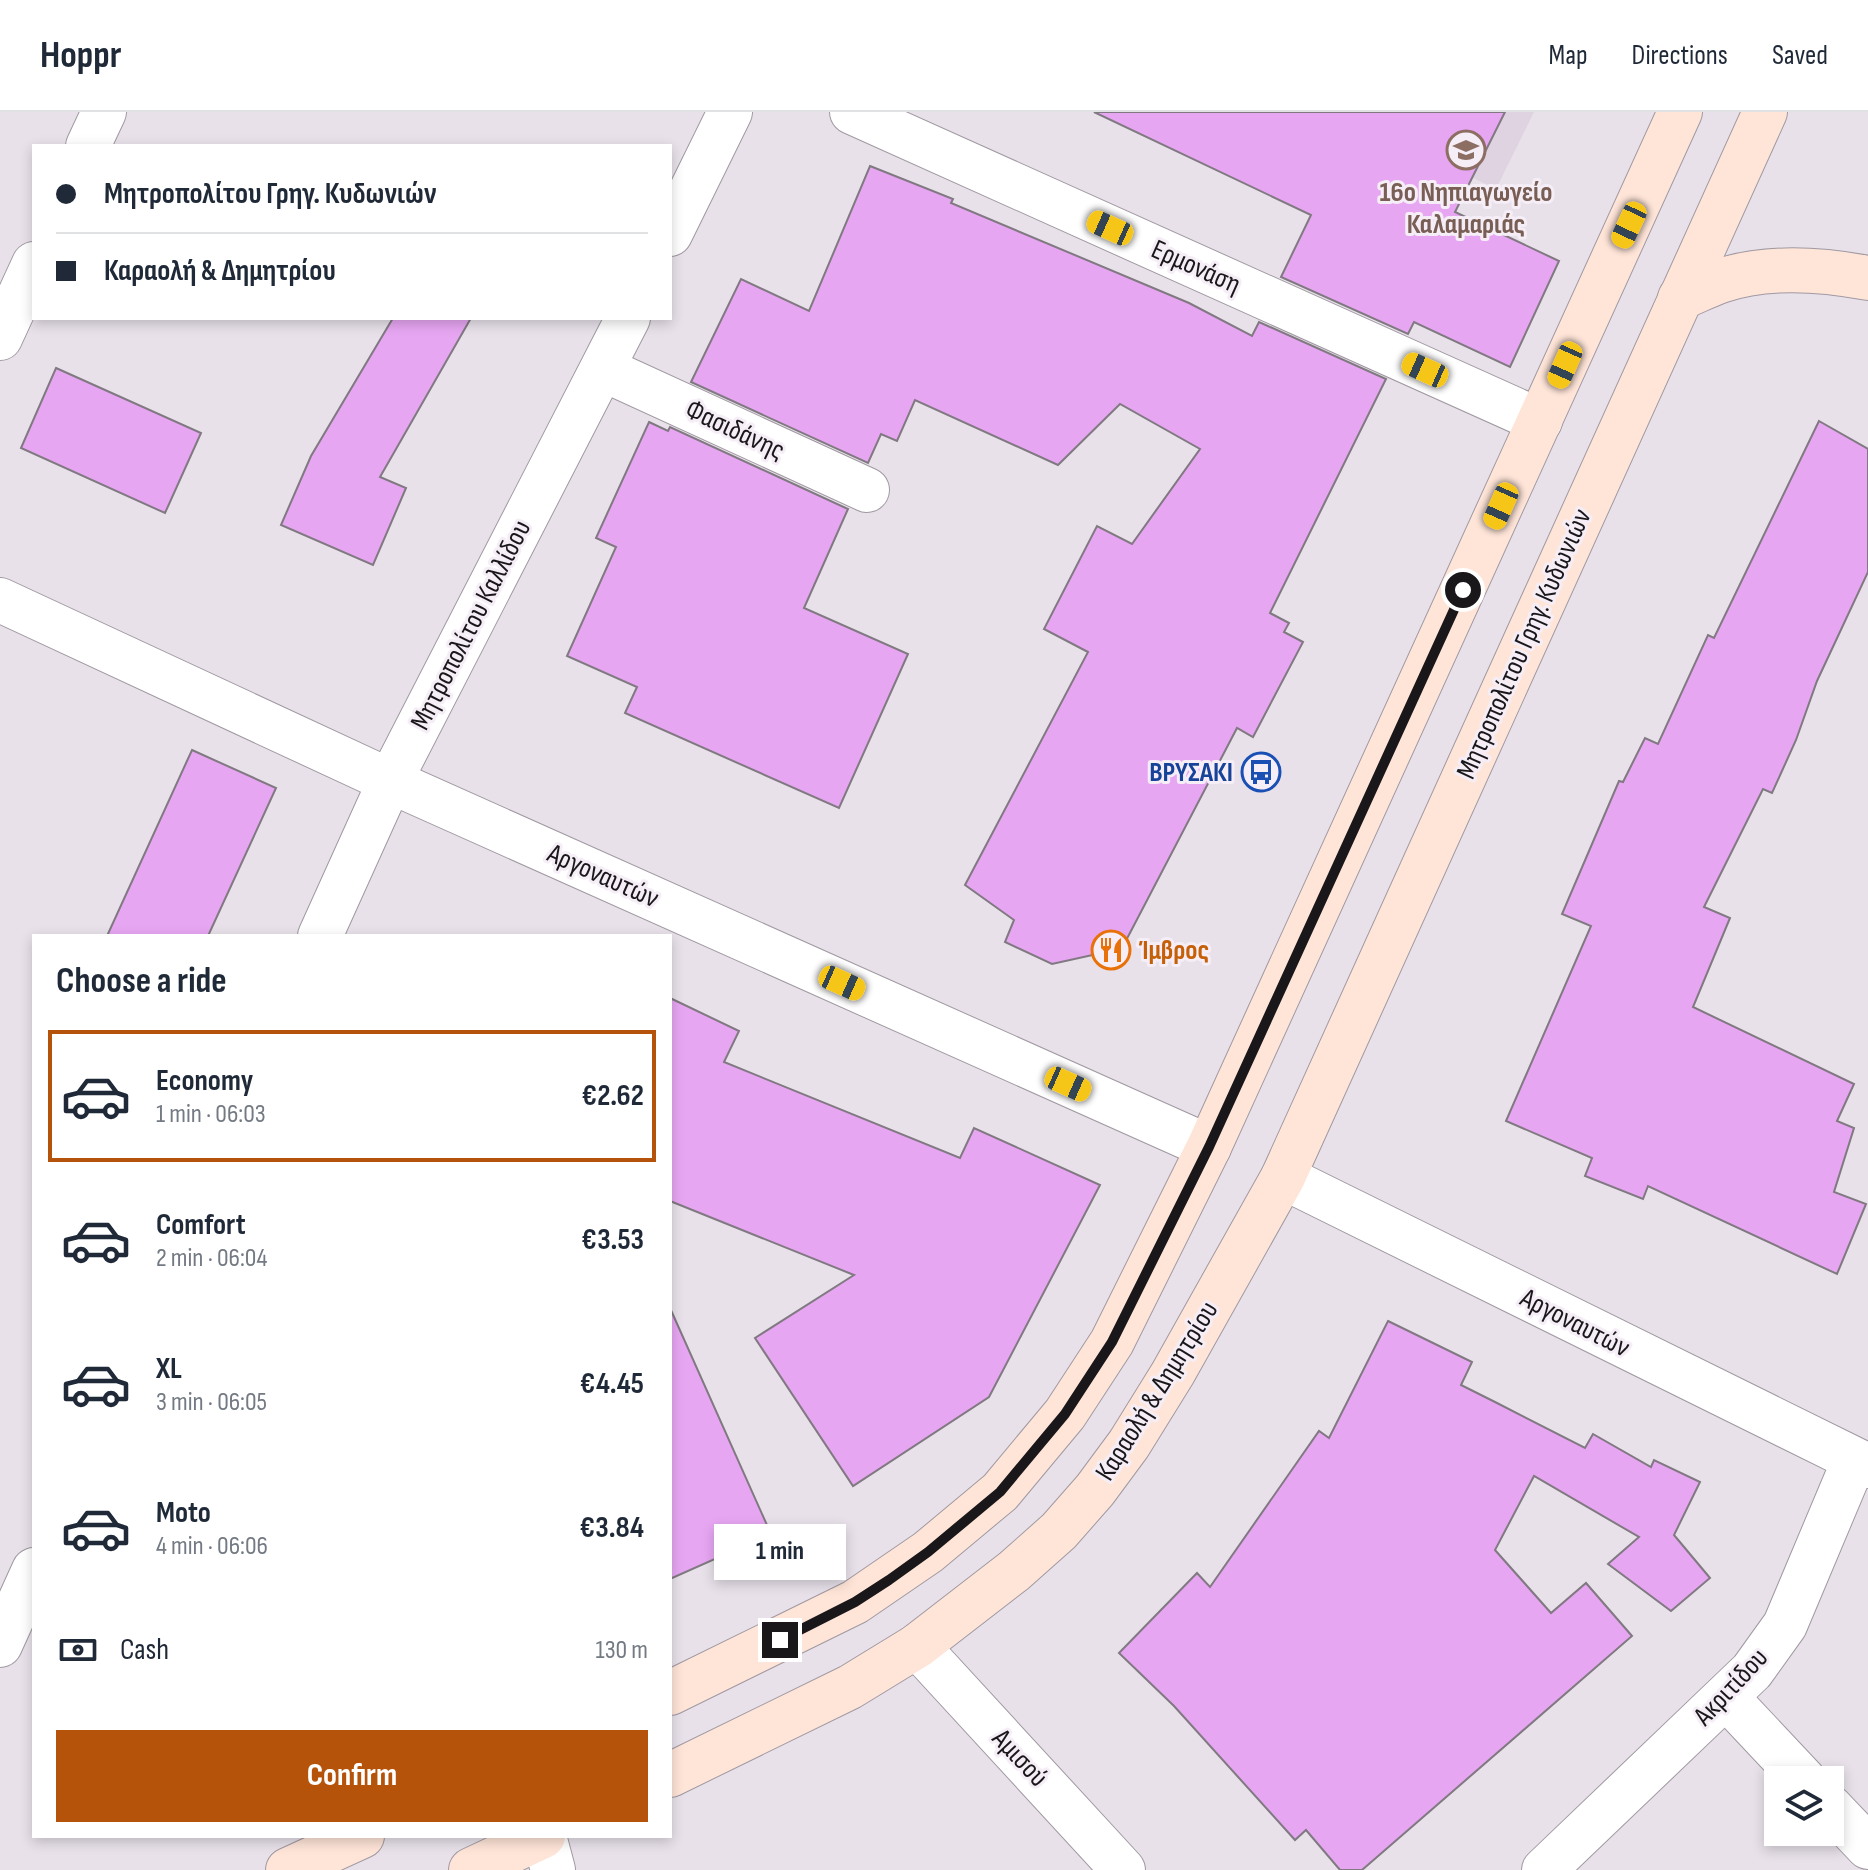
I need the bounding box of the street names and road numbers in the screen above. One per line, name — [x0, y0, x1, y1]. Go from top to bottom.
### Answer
street label: Ερμονάση — [1146, 233, 1246, 301]
street label: Φασιδάνης — [680, 393, 790, 467]
street label: Μητροπολίτου Γρηγ. Κυδωνιών — [1450, 504, 1598, 784]
street label: Μητροπολίτου Καλλίδου — [404, 515, 538, 735]
street label: Αργοναυτών — [541, 837, 664, 915]
street label: Αργοναυτών — [1514, 1281, 1635, 1364]
street label: Καραολή & Δημητρίου — [1089, 1295, 1225, 1487]
street label: Ακριτίδου — [1686, 1641, 1775, 1733]
street label: Αμισού — [984, 1722, 1055, 1794]

